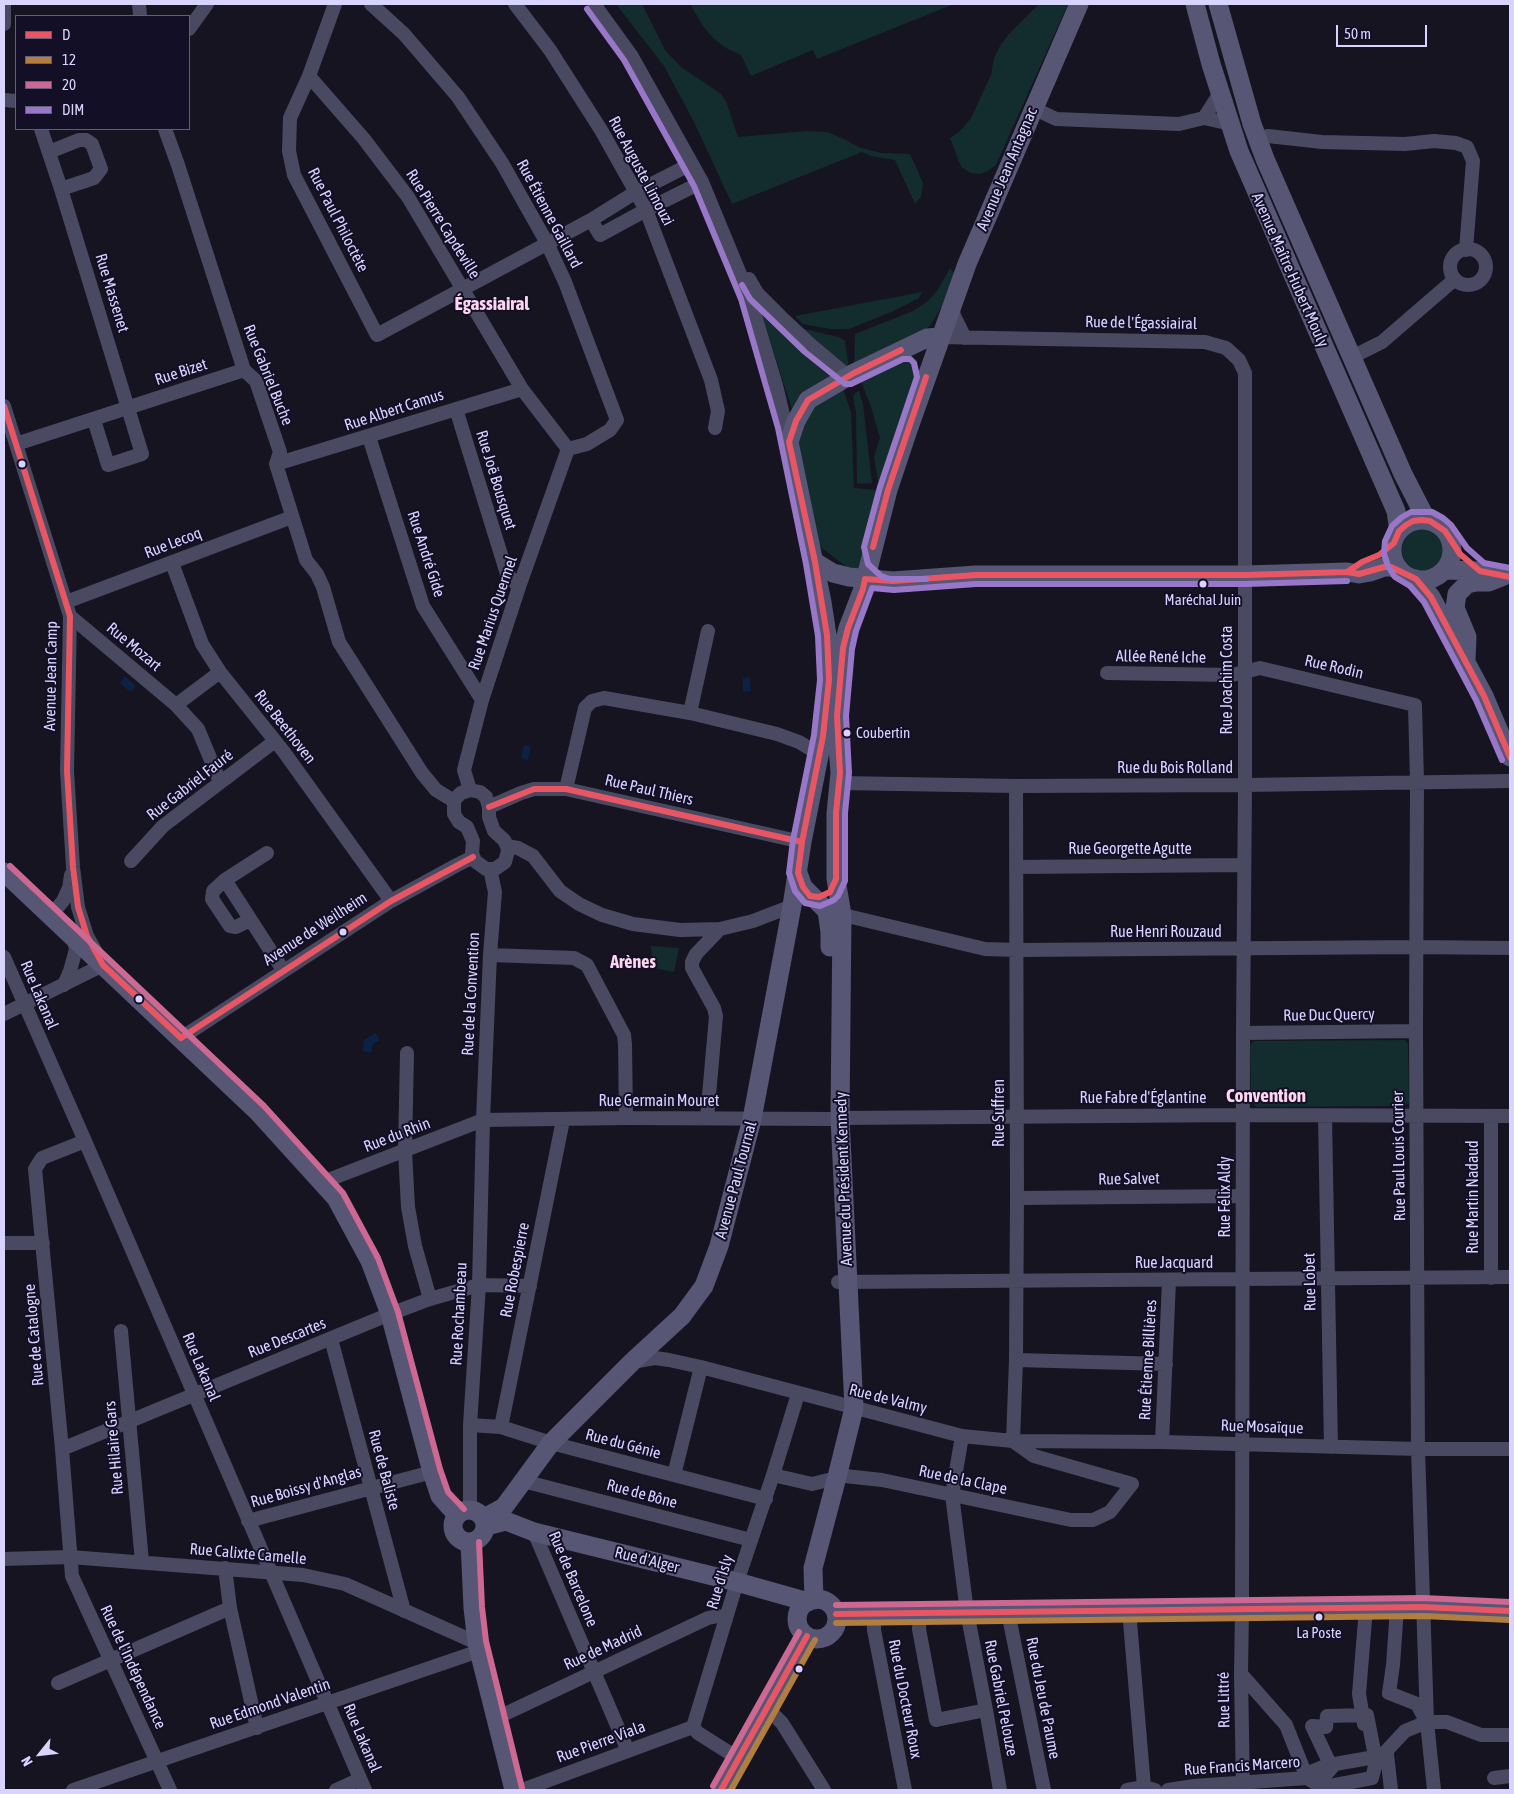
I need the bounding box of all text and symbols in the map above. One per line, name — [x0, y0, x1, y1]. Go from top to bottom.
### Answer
legend — [15, 15, 190, 130]
scale bar — [1339, 15, 1430, 47]
text: 50 m — [1344, 25, 1371, 42]
text: D — [62, 26, 70, 43]
text: 12 — [62, 51, 76, 68]
text: 20 — [62, 76, 76, 93]
text: DIM — [62, 101, 84, 118]
street label: Avenue Jean Antagnac — [972, 105, 1042, 233]
street label: Rue Auguste Limouzi — [604, 113, 678, 229]
street label: Rue Étienne Gaillard — [512, 156, 586, 272]
street label: Rue Paul Philoctète — [303, 165, 373, 275]
street label: Rue Pierre Capdeville — [402, 166, 484, 282]
street label: Avenue Maître Hubert Mouly — [1247, 190, 1333, 350]
street label: Rue Massenet — [91, 251, 133, 335]
district label: Égassiairal — [455, 293, 529, 315]
street label: Rue de l'Égassiairal — [1085, 312, 1197, 334]
street label: Rue Gabriel Buche — [239, 322, 297, 428]
street label: Rue Bizet — [152, 355, 210, 389]
street label: Rue Albert Camus — [342, 385, 446, 435]
street label: Rue Joë Bousquet — [472, 428, 520, 532]
unlabelled marker — [17, 459, 27, 469]
street label: Rue André Gide — [403, 508, 449, 600]
street label: Rue Lecoq — [142, 523, 204, 563]
street label: Rue Marius Quermel — [464, 553, 522, 673]
marker: Maréchal Juin — [1198, 579, 1208, 589]
place label: Maréchal Juin — [1165, 591, 1241, 609]
street label: Rue Mozart — [103, 619, 165, 675]
street label: Avenue Jean Camp — [40, 621, 62, 731]
street label: Rue Joachim Costa — [1217, 626, 1237, 734]
street label: Allée René Iche — [1116, 647, 1206, 667]
street label: Rue Rodin — [1303, 651, 1365, 683]
street label: Rue Beethoven — [250, 686, 320, 768]
place label: Coubertin — [856, 724, 910, 742]
marker: Coubertin — [842, 728, 852, 738]
street label: Rue Gabriel Fauré — [143, 745, 237, 825]
street label: Rue du Bois Rolland — [1117, 758, 1233, 778]
street label: Rue Paul Thiers — [603, 771, 695, 809]
street label: Rue Georgette Agutte — [1068, 839, 1192, 859]
street label: Avenue de Weilheim — [259, 888, 371, 970]
street label: Rue Henri Rouzaud — [1110, 922, 1222, 942]
unlabelled marker — [338, 927, 348, 937]
street label: Rue de la Convention — [458, 932, 484, 1056]
district label: Arènes — [610, 951, 656, 973]
street label: Rue Lakanal — [16, 958, 62, 1032]
unlabelled marker — [134, 994, 144, 1004]
street label: Rue Duc Quercy — [1283, 1005, 1375, 1025]
street label: Rue Suffren — [989, 1079, 1009, 1147]
district label: Convention — [1226, 1085, 1306, 1107]
street label: Rue Fabre d'Églantine — [1079, 1088, 1207, 1108]
street label: Rue Germain Mouret — [599, 1091, 719, 1111]
street label: Rue Paul Louis Courier — [1388, 1091, 1410, 1221]
street label: Avenue du Président Kennedy — [831, 1092, 857, 1266]
street label: Rue du Rhin — [361, 1114, 433, 1156]
street label: Avenue Paul Tournal — [711, 1119, 761, 1241]
street label: Rue Martin Nadaud — [1463, 1140, 1483, 1254]
street label: Rue Félix Aldy — [1215, 1156, 1235, 1238]
street label: Rue Salvet — [1098, 1169, 1160, 1189]
street label: Rue Robespierre — [496, 1221, 534, 1319]
street label: Rue Jacquard — [1135, 1253, 1213, 1273]
street label: Rue Lobet — [1300, 1253, 1320, 1311]
street label: Rue Rochambeau — [447, 1262, 471, 1366]
street label: Rue de Catalogne — [20, 1283, 48, 1387]
street label: Rue Étienne Billières — [1135, 1299, 1161, 1421]
street label: Rue Descartes — [245, 1314, 329, 1362]
street label: Rue Lakanal — [178, 1330, 224, 1404]
street label: Rue de Valmy — [847, 1380, 929, 1418]
street label: Rue Hilaire Gars — [100, 1400, 128, 1496]
street label: Rue Mosaïque — [1220, 1416, 1304, 1438]
street label: Rue du Génie — [583, 1425, 663, 1463]
street label: Rue de Baliste — [364, 1428, 404, 1512]
street label: Rue de la Clape — [917, 1461, 1009, 1499]
street label: Rue Boissy d'Anglas — [249, 1462, 363, 1512]
street label: Rue de Bône — [605, 1475, 679, 1513]
street label: Rue de Barcelone — [544, 1528, 602, 1630]
street label: Rue Calixte Camelle — [189, 1539, 307, 1569]
street label: Rue d'Alger — [613, 1543, 681, 1577]
street label: Rue d'Isly — [703, 1553, 737, 1611]
street label: Rue de l'Indépendance — [96, 1602, 170, 1732]
marker: La Poste — [1314, 1612, 1324, 1622]
street label: Rue de Madrid — [561, 1622, 645, 1674]
place label: La Poste — [1296, 1624, 1342, 1642]
street label: Rue du Jeu de Paume — [1022, 1636, 1064, 1760]
street label: Rue du Docteur Roux — [884, 1638, 926, 1760]
street label: Rue Gabriel Pelouze — [980, 1638, 1022, 1758]
unlabelled marker — [794, 1664, 804, 1674]
street label: Rue Littré — [1214, 1672, 1234, 1728]
street label: Rue Edmond Valentin — [207, 1674, 333, 1734]
street label: Rue Lakanal — [339, 1701, 385, 1775]
street label: Rue Pierre Viala — [554, 1717, 648, 1767]
north arrow — [15, 1729, 65, 1779]
street label: Rue Francis Marcero — [1183, 1752, 1301, 1780]
text: N — [18, 1754, 36, 1769]

